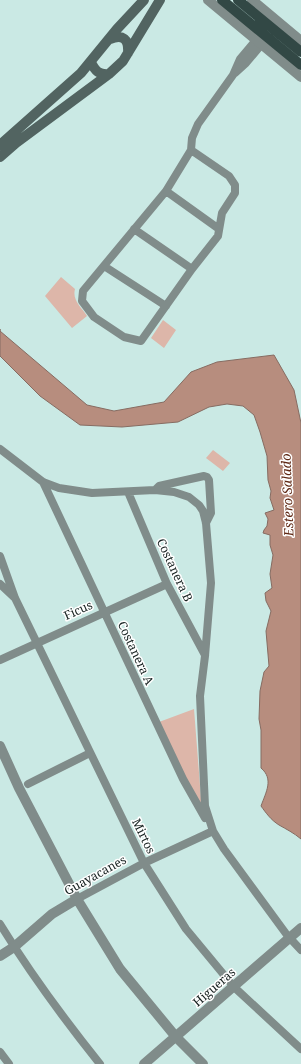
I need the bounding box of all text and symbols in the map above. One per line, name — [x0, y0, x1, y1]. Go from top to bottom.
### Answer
water label: Estero Salado — [277, 453, 297, 538]
street label: Costanera B — [153, 536, 197, 605]
street label: Ficus — [61, 596, 95, 624]
street label: Costanera A — [114, 618, 158, 688]
street label: Mirtos — [128, 816, 160, 856]
street label: Guayacanes — [61, 851, 129, 899]
street label: Higueras — [189, 964, 239, 1010]

